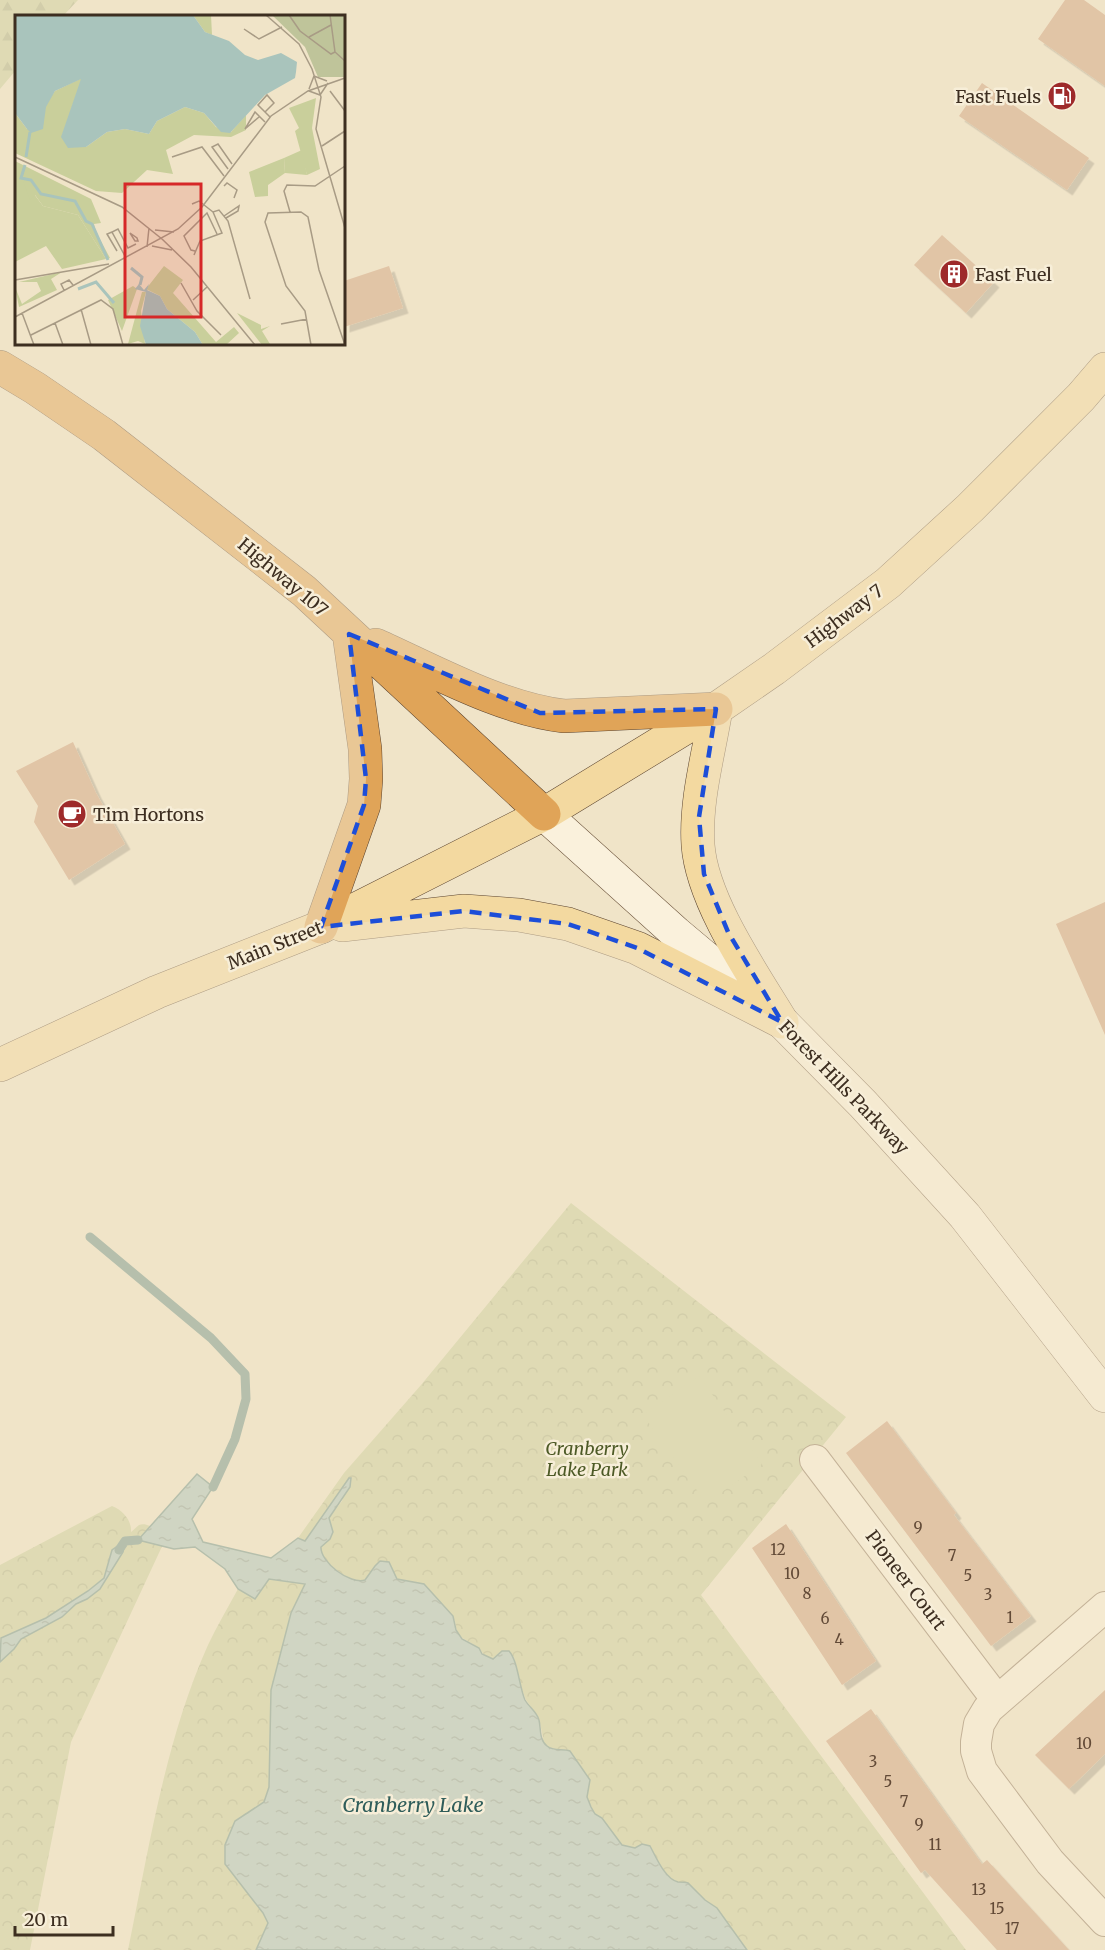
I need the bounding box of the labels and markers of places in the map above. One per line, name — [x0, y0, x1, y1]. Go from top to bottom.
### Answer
fuel station icon: Fast Fuels — [1046, 80, 1078, 112]
place label: Fast Fuels — [955, 85, 1041, 108]
building icon: Fast Fuel — [938, 258, 970, 290]
place label: Fast Fuel — [975, 263, 1052, 286]
cafe icon: Tim Hortons — [56, 798, 88, 830]
place label: Tim Hortons — [93, 803, 204, 826]

